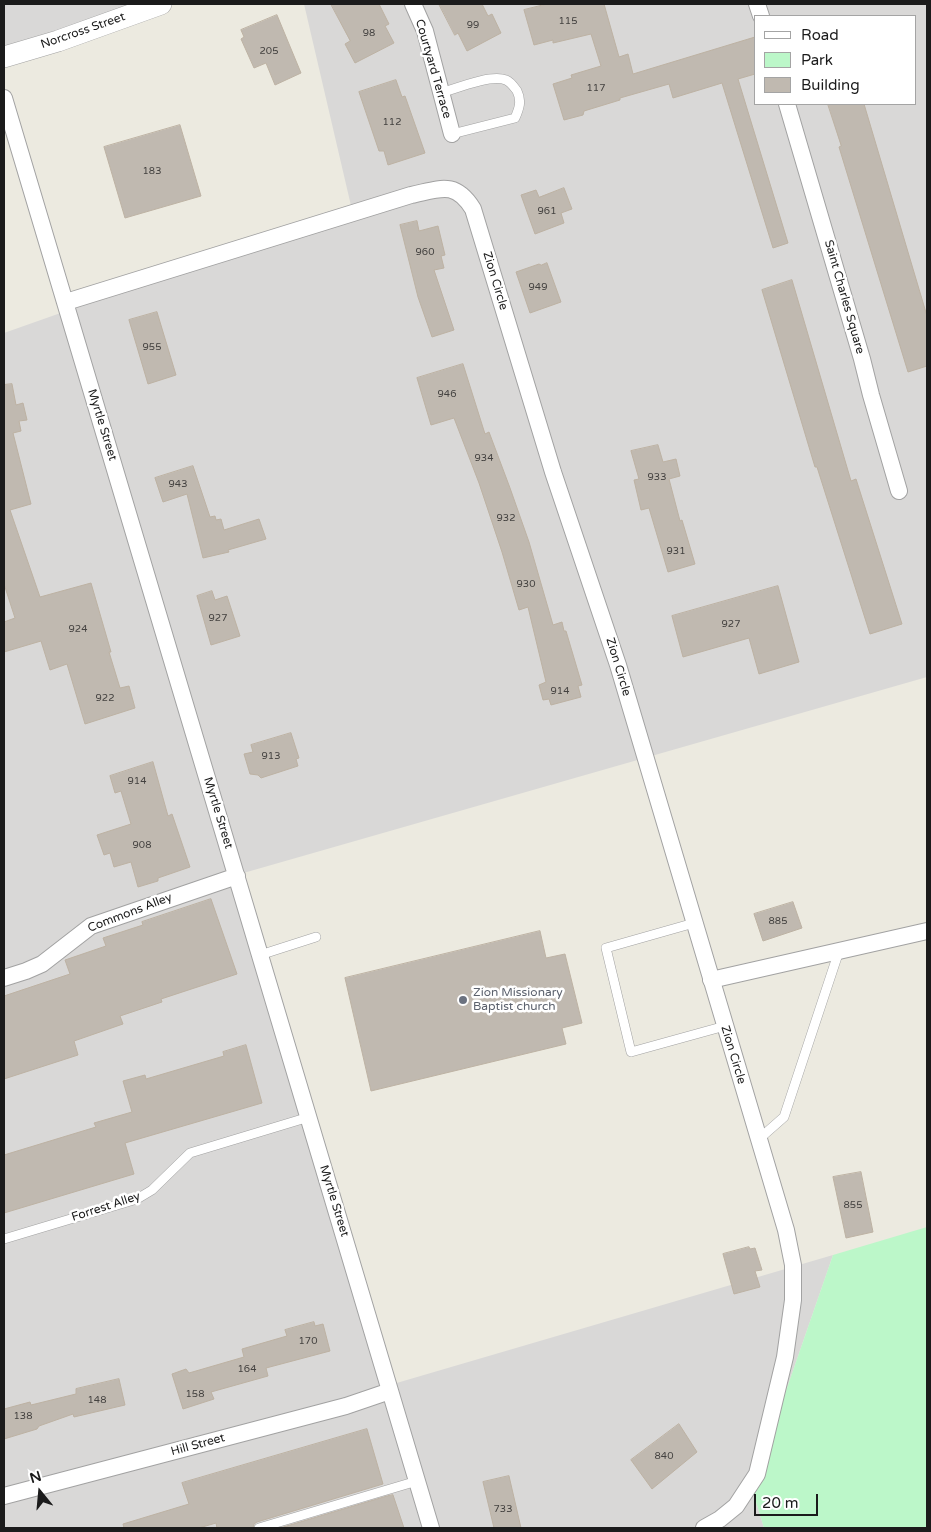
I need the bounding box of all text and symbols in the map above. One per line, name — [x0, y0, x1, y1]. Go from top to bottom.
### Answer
street label: Norcross Street — [39, 10, 127, 52]
house number: 115 — [559, 15, 577, 27]
legend — [754, 15, 916, 105]
street label: Courtyard Terrace — [412, 18, 454, 120]
house number: 99 — [467, 19, 479, 31]
text: Road — [801, 26, 839, 44]
house number: 98 — [363, 27, 375, 39]
house number: 205 — [260, 45, 278, 57]
text: Park — [801, 51, 833, 69]
text: Building — [801, 76, 860, 94]
house number: 117 — [587, 82, 605, 94]
house number: 112 — [383, 116, 401, 128]
house number: 183 — [143, 165, 161, 177]
house number: 961 — [538, 205, 556, 217]
street label: Saint Charles Square — [821, 238, 867, 356]
house number: 960 — [416, 246, 434, 258]
street label: Zion Circle — [479, 250, 511, 312]
house number: 949 — [529, 281, 547, 293]
house number: 955 — [143, 341, 161, 353]
street label: Myrtle Street — [84, 387, 120, 463]
house number: 946 — [438, 388, 456, 400]
house number: 934 — [475, 452, 493, 464]
house number: 933 — [648, 471, 666, 483]
house number: 943 — [169, 478, 187, 490]
house number: 932 — [497, 512, 515, 524]
house number: 931 — [667, 545, 685, 557]
house number: 930 — [517, 578, 535, 590]
house number: 927 — [209, 612, 227, 624]
house number: 927 — [722, 618, 740, 630]
house number: 924 — [69, 623, 87, 635]
street label: Zion Circle — [602, 636, 634, 698]
house number: 914 — [551, 685, 569, 697]
house number: 922 — [96, 692, 114, 704]
house number: 913 — [262, 750, 280, 762]
house number: 914 — [128, 775, 146, 787]
street label: Myrtle Street — [200, 775, 236, 851]
house number: 908 — [133, 839, 151, 851]
street label: Commons Alley — [86, 890, 174, 936]
house number: 885 — [769, 915, 787, 927]
place label: Zion Missionary Baptist church — [473, 986, 563, 1014]
marker: Zion Missionary Baptist church — [457, 994, 469, 1006]
street label: Zion Circle — [717, 1024, 749, 1086]
street label: Myrtle Street — [316, 1163, 352, 1239]
street label: Forrest Alley — [70, 1189, 142, 1225]
house number: 855 — [844, 1199, 862, 1211]
house number: 170 — [299, 1335, 317, 1347]
house number: 164 — [238, 1363, 256, 1375]
house number: 158 — [186, 1388, 204, 1400]
house number: 148 — [88, 1394, 106, 1406]
house number: 138 — [14, 1410, 32, 1422]
street label: Hill Street — [169, 1431, 227, 1459]
house number: 840 — [655, 1450, 673, 1462]
north arrow — [15, 1467, 65, 1517]
text: N — [28, 1467, 43, 1487]
scale bar — [756, 1484, 820, 1516]
text: 20 m — [762, 1494, 799, 1512]
house number: 733 — [494, 1503, 512, 1515]

